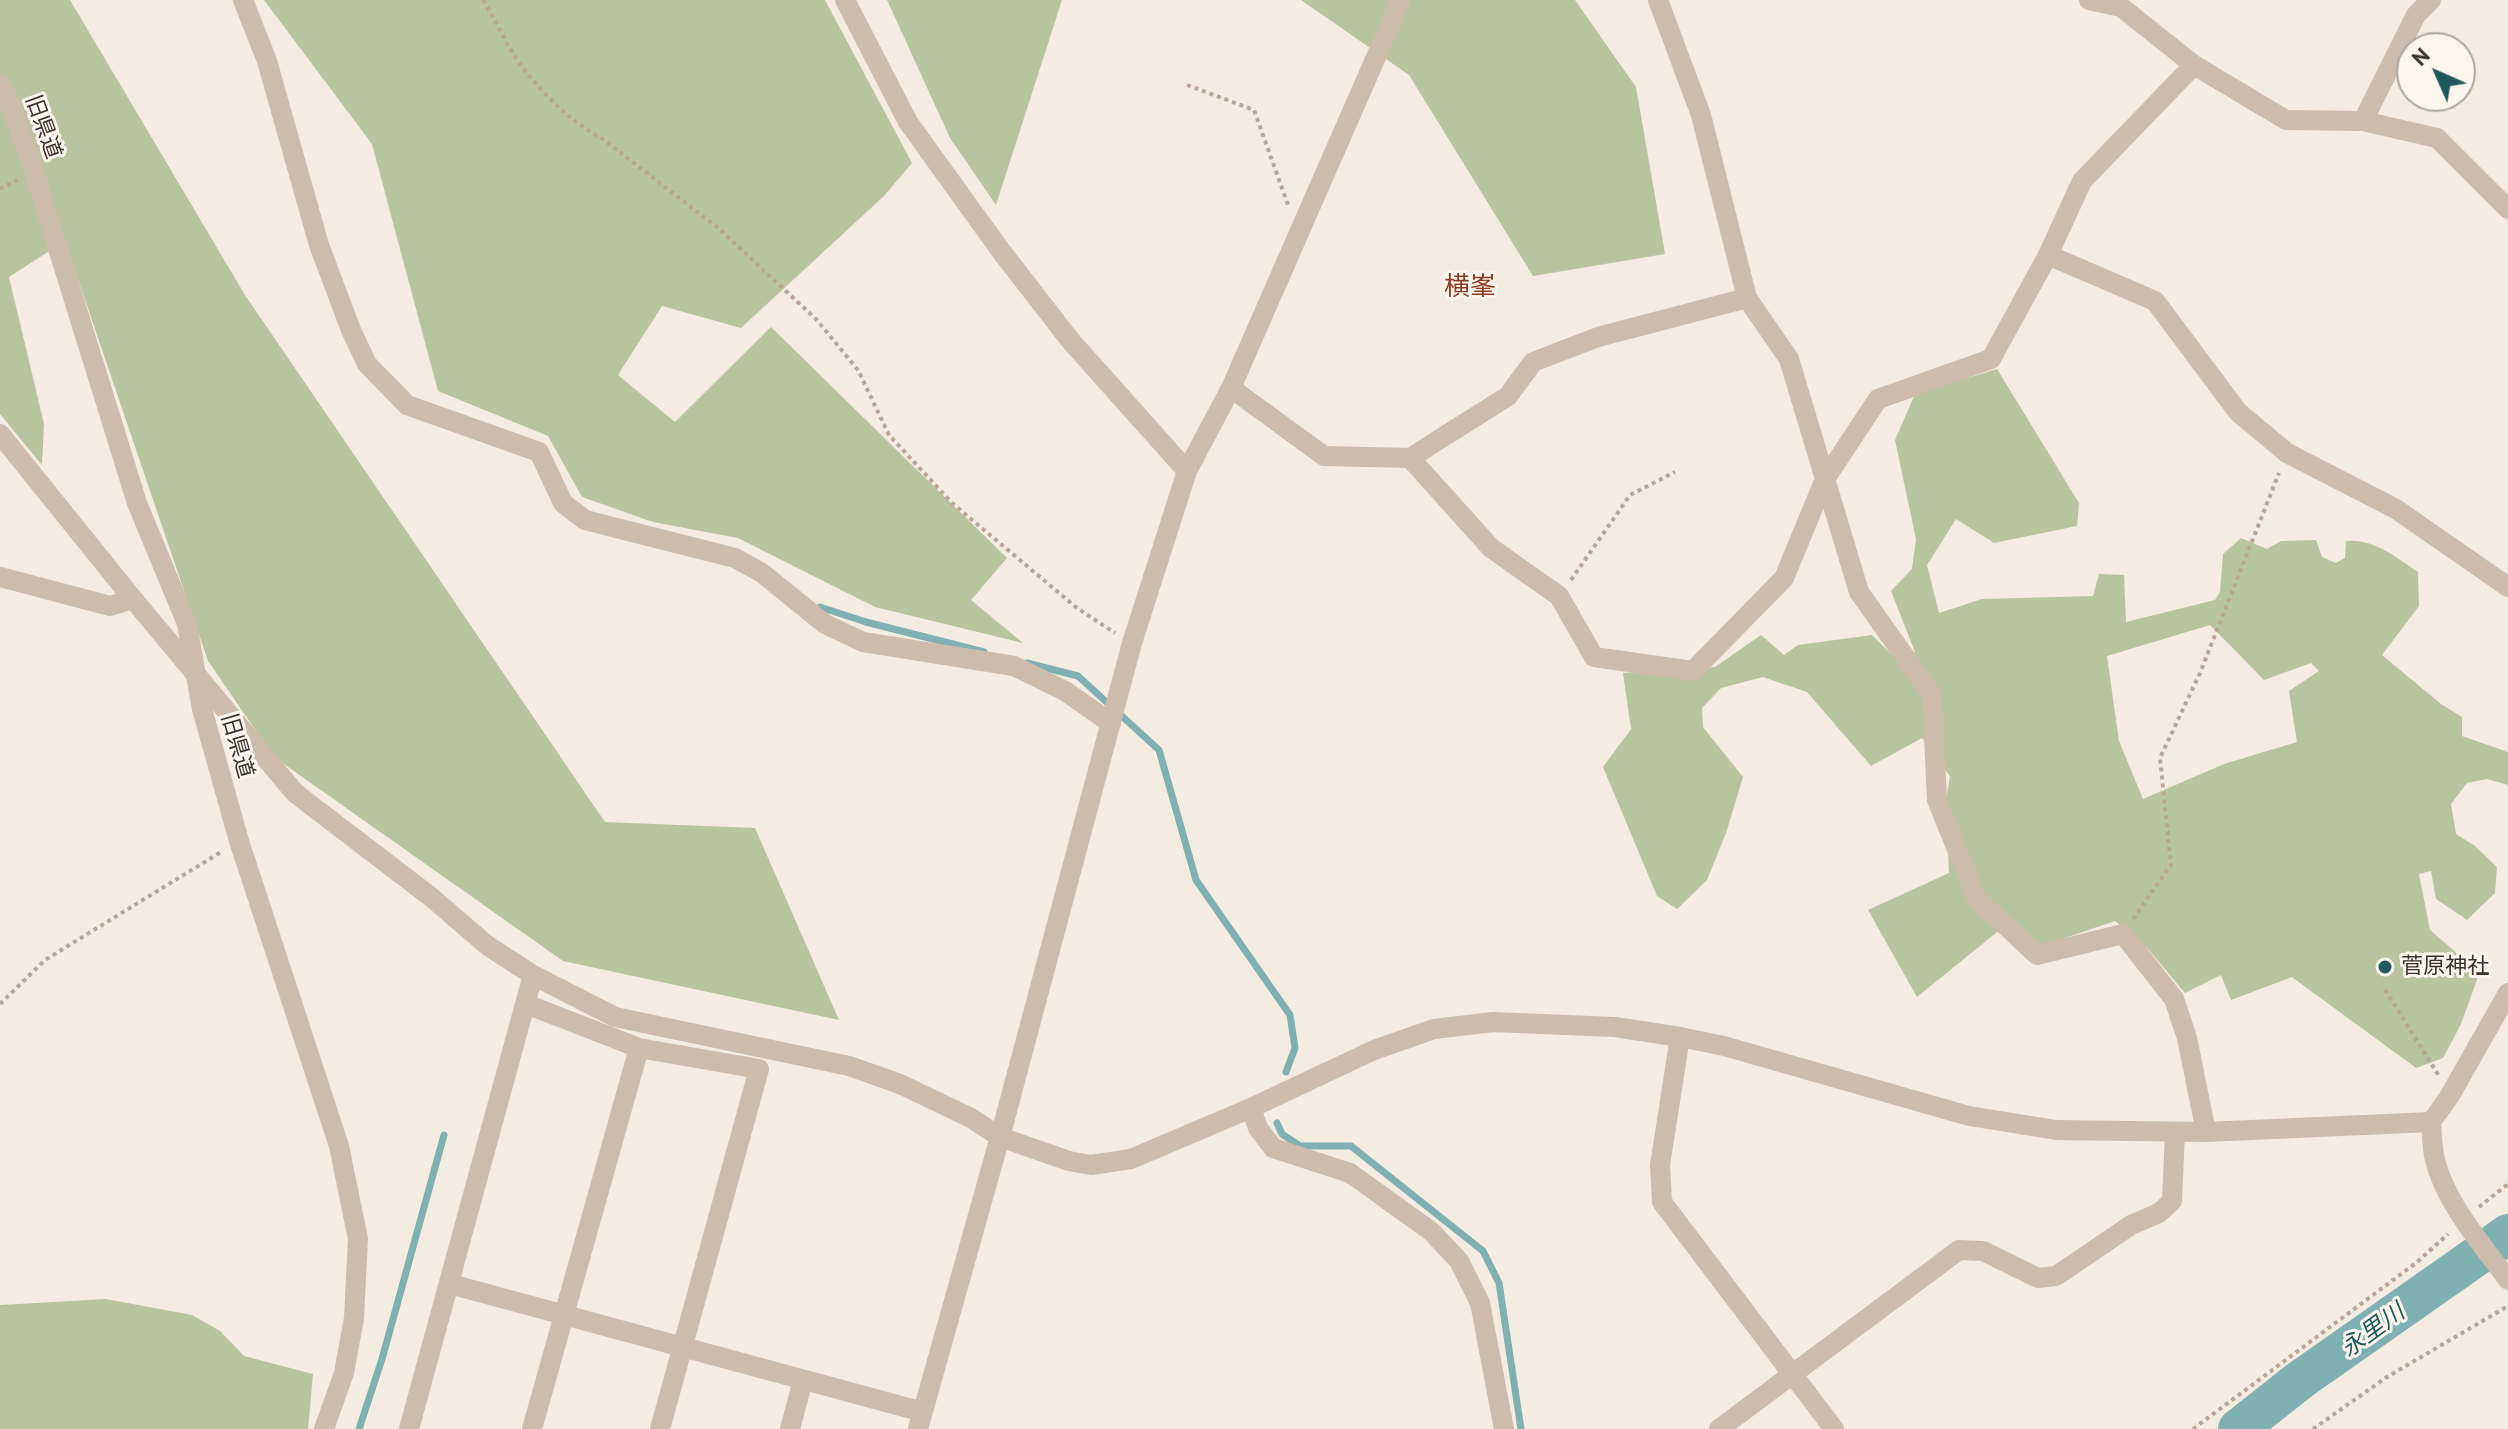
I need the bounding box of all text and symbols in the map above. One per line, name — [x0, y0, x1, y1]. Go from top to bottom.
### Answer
north arrow — [2396, 32, 2476, 112]
text: N — [2405, 41, 2435, 71]
street label: 旧県道 — [19, 91, 67, 163]
district label: 横峯 — [1444, 272, 1496, 304]
street label: 旧県道 — [215, 711, 259, 781]
place label: 菅原神社 — [2401, 954, 2489, 980]
marker: 菅原神社 — [2376, 958, 2394, 976]
water label: 永里川 — [2335, 1298, 2411, 1364]

